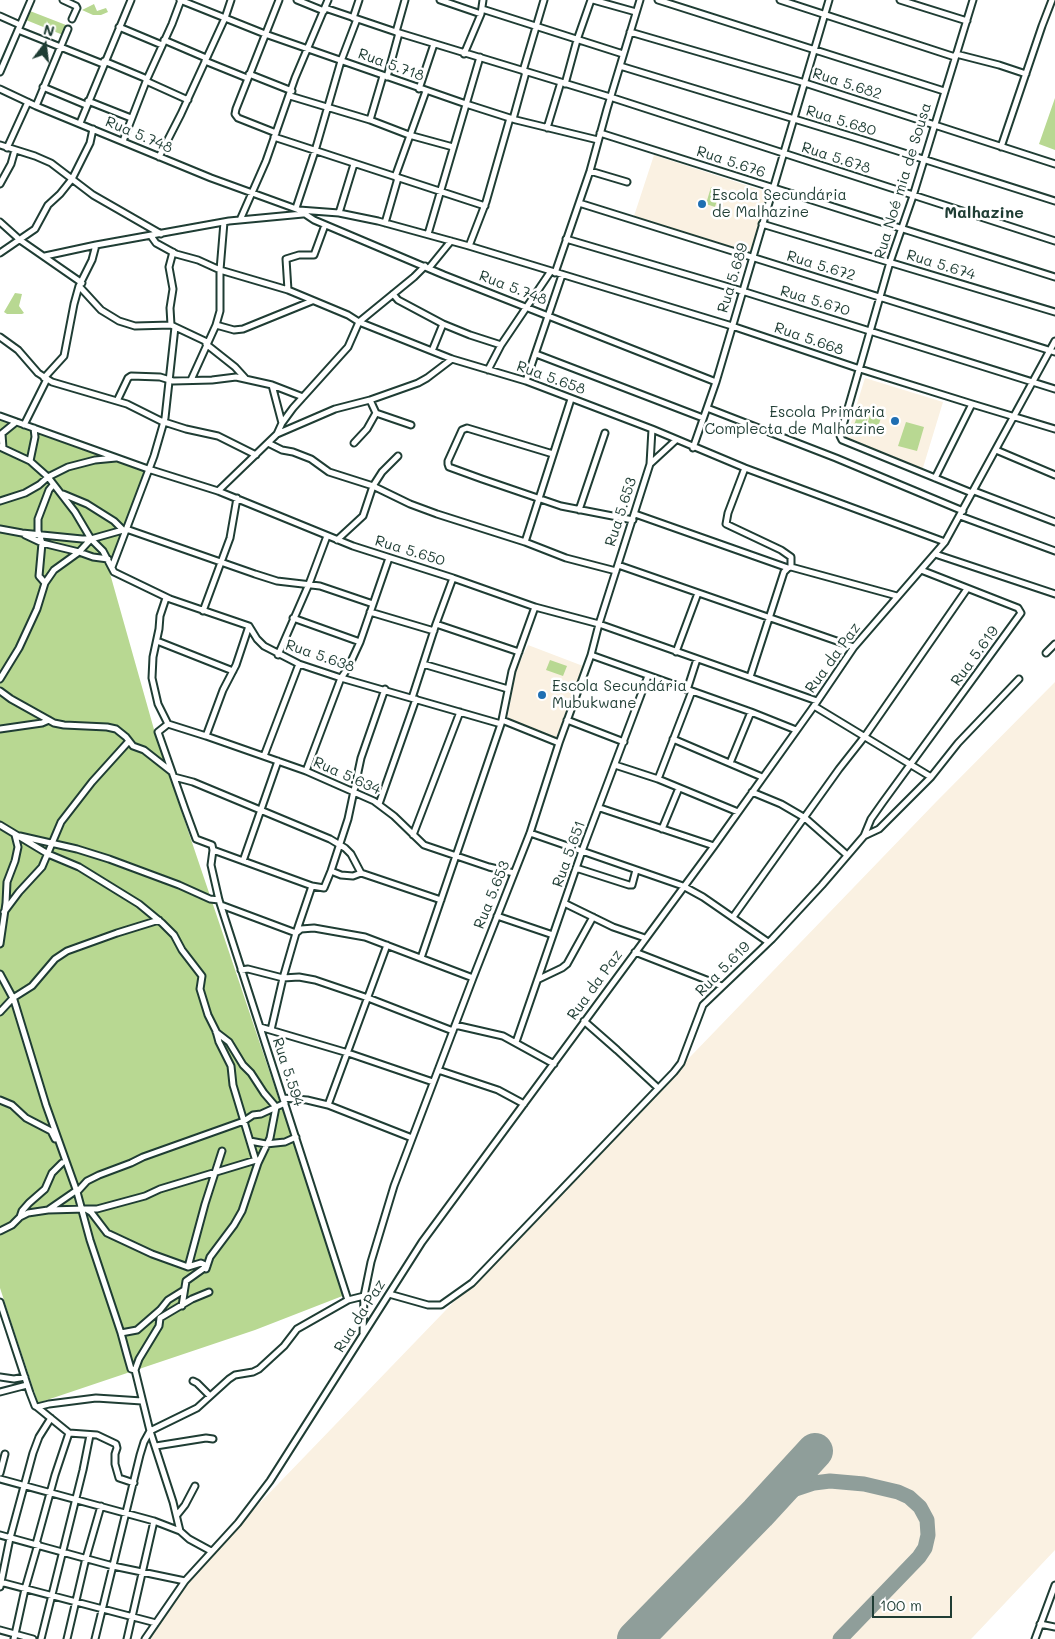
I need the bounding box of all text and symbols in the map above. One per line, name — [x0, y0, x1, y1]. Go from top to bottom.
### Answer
text: N — [41, 19, 57, 41]
north arrow — [20, 20, 70, 70]
street label: Rua 5.718 — [355, 45, 427, 85]
street label: Rua 5.682 — [810, 64, 884, 104]
street label: Rua Noé mia de Sousa — [871, 101, 935, 261]
street label: Rua 5.680 — [804, 102, 878, 140]
street label: Rua 5.748 — [103, 113, 175, 157]
street label: Rua 5.678 — [799, 138, 873, 178]
street label: Rua 5.676 — [694, 142, 768, 182]
place label: Escola Secundária de Malhazine — [712, 186, 847, 221]
marker: Escola Secundária de Malhazine — [696, 198, 708, 210]
district label: Malhazine — [944, 203, 1024, 223]
street label: Rua 5.689 — [714, 241, 752, 315]
street label: Rua 5.674 — [904, 246, 978, 284]
street label: Rua 5.672 — [784, 247, 858, 285]
street label: Rua 5.748 — [476, 267, 550, 309]
street label: Rua 5.670 — [778, 282, 852, 320]
street label: Rua 5.668 — [772, 319, 846, 359]
street label: Rua 5.658 — [514, 357, 588, 399]
place label: Escola Primária Complecta de Malhazine — [705, 403, 885, 438]
marker: Escola Primária Complecta de Malhazine — [889, 415, 901, 427]
street label: Rua 5.653 — [601, 475, 641, 549]
street label: Rua 5.650 — [373, 532, 447, 570]
street label: Rua da Paz — [801, 619, 865, 697]
street label: Rua 5.619 — [947, 622, 1003, 690]
street label: Rua 5.638 — [283, 636, 357, 676]
place label: Escola Secundária Mubukwane — [552, 677, 687, 712]
marker: Escola Secundária Mubukwane — [536, 689, 548, 701]
street label: Rua 5.634 — [311, 753, 383, 799]
street label: Rua 5.651 — [549, 818, 589, 890]
street label: Rua 5.653 — [470, 858, 514, 932]
street label: Rua 5.619 — [692, 938, 754, 1000]
street label: Rua da Paz — [563, 946, 627, 1024]
street label: Rua 5.594 — [268, 1035, 308, 1109]
street label: Rua da Paz — [331, 1276, 389, 1356]
scale bar — [875, 1586, 955, 1618]
text: 100 m — [880, 1595, 922, 1615]

